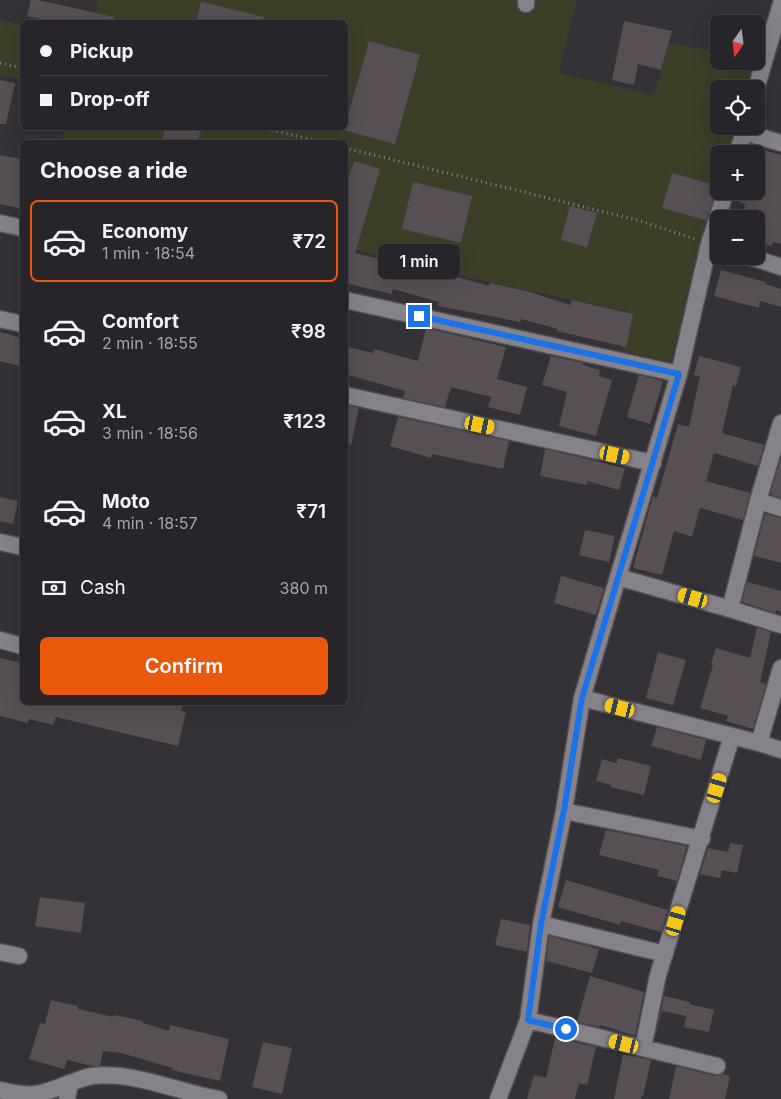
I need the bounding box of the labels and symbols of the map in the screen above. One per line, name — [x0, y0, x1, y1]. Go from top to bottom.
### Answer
north arrow — [710, 15, 765, 70]
callout: 1 min — [378, 244, 460, 278]
route end — [408, 305, 430, 327]
car — [463, 415, 496, 435]
car — [598, 445, 631, 465]
car — [676, 587, 709, 609]
car — [603, 697, 636, 719]
car — [705, 771, 728, 805]
car — [664, 904, 687, 938]
route start — [555, 1018, 577, 1040]
car — [607, 1033, 640, 1055]

